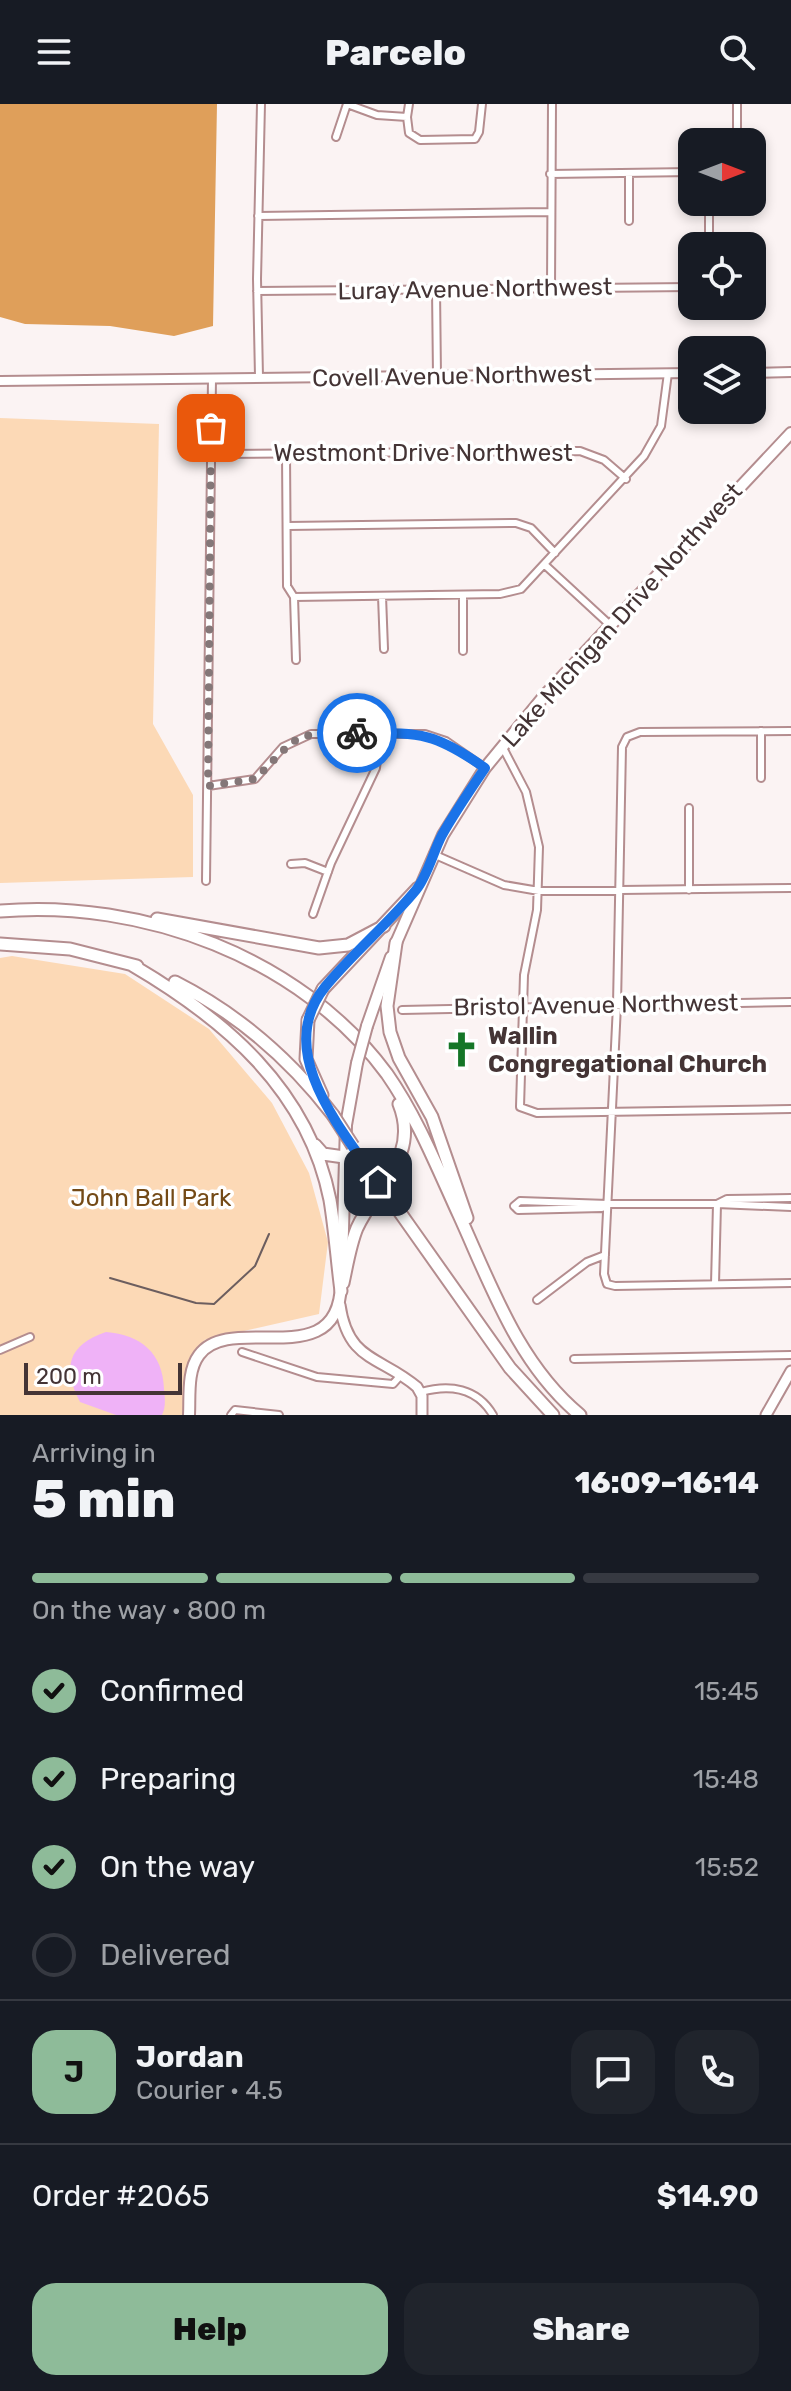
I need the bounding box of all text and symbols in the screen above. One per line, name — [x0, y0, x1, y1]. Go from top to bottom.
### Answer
icon: menu — [32, 30, 76, 74]
icon: search — [715, 30, 759, 74]
text: Parcelo — [325, 31, 466, 74]
north arrow — [678, 128, 766, 216]
map controls — [678, 128, 766, 424]
button: locate — [678, 232, 766, 320]
street label: Luray Avenue Northwest — [337, 273, 613, 305]
button: layers — [678, 336, 766, 424]
street label: Covell Avenue Northwest — [312, 360, 592, 392]
pin — [177, 394, 245, 462]
icon: bag — [189, 406, 233, 450]
street label: Westmont Drive Northwest — [273, 439, 573, 467]
street label: Lake Michigan Drive Northwest — [496, 477, 748, 753]
courier — [317, 693, 397, 773]
icon: bike — [335, 711, 379, 755]
street label: Bristol Avenue Northwest — [453, 989, 739, 1021]
place label: Wallin Congregational Church — [488, 1022, 767, 1078]
church icon: Wallin Congregational Church — [443, 1031, 481, 1069]
pin — [344, 1148, 412, 1216]
icon: home — [356, 1160, 400, 1204]
park label: John Ball Park — [71, 1184, 232, 1212]
scale bar — [24, 1359, 182, 1395]
text: 200 m — [36, 1363, 102, 1390]
text: Arriving in — [32, 1438, 156, 1469]
text: 16:09–16:14 — [575, 1465, 759, 1501]
text: 5 min — [32, 1468, 175, 1530]
text: On the way · 800 m — [32, 1595, 266, 1626]
icon: check — [32, 1669, 76, 1713]
text: Confirmed — [100, 1673, 244, 1709]
text: 15:45 — [694, 1676, 759, 1707]
icon: check — [32, 1757, 76, 1801]
text: Preparing — [100, 1761, 236, 1797]
text: 15:48 — [693, 1764, 759, 1795]
icon: check — [32, 1845, 76, 1889]
text: On the way — [100, 1849, 255, 1885]
text: 15:52 — [695, 1852, 759, 1883]
text: Delivered — [100, 1937, 231, 1973]
button: chat — [571, 2030, 655, 2114]
button: phone — [675, 2030, 759, 2114]
text: Jordan — [136, 2039, 244, 2075]
text: J — [64, 2054, 84, 2090]
text: Courier · 4.5 — [136, 2075, 283, 2106]
text: Order #2065 — [32, 2178, 210, 2214]
text: $14.90 — [657, 2178, 759, 2214]
button: Help — [32, 2283, 388, 2375]
button: Share — [404, 2283, 759, 2375]

